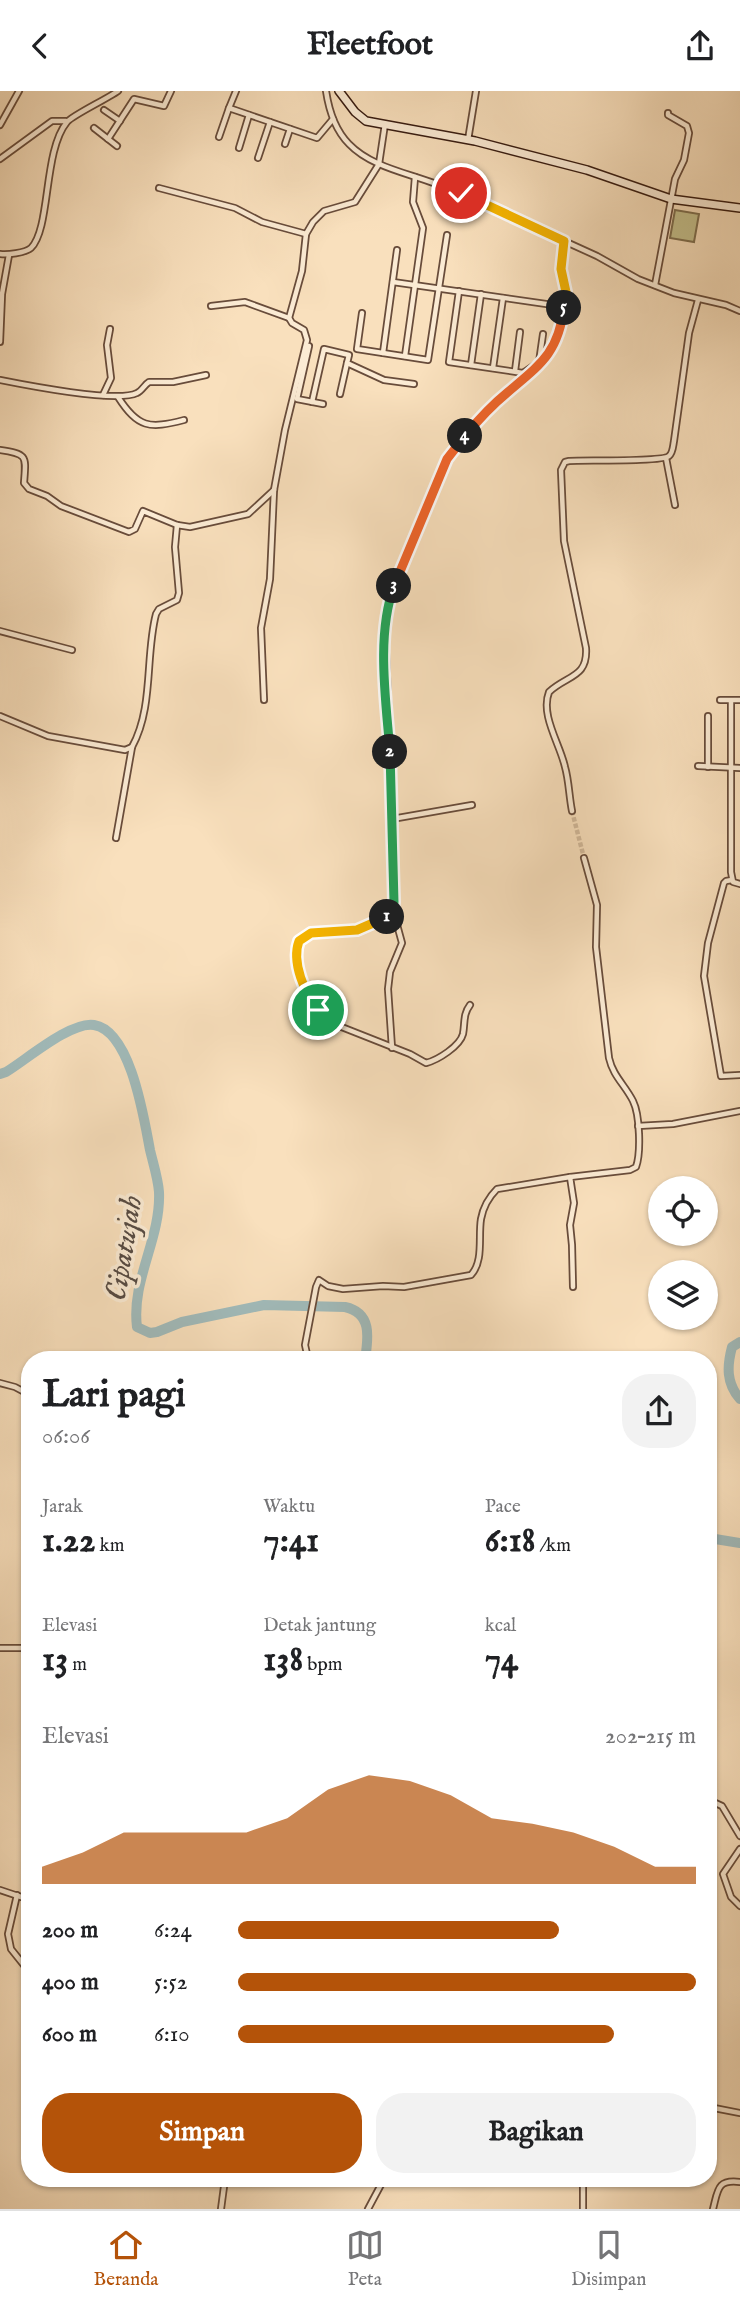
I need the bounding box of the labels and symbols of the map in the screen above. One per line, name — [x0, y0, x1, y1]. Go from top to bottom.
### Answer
pin — [431, 163, 491, 223]
pin: 5 — [546, 291, 582, 325]
pin: 4 — [448, 419, 482, 453]
pin: 3 — [376, 568, 412, 603]
pin: 2 — [372, 735, 408, 769]
pin: 1 — [370, 899, 404, 935]
pin — [288, 980, 348, 1040]
water label: Cipatujah — [98, 1193, 152, 1304]

